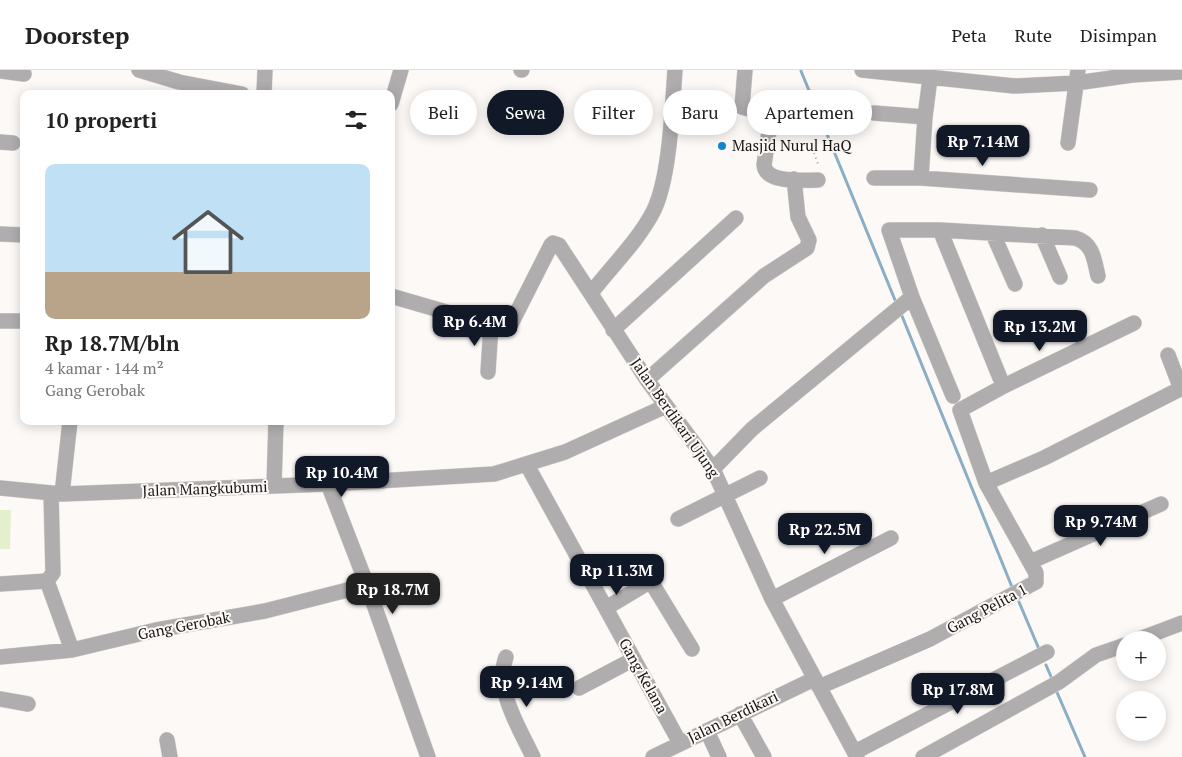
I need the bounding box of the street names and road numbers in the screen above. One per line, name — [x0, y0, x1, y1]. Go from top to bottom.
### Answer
street label: Jalan Berdikari Ujung — [627, 354, 725, 482]
street label: Jalan Mangkubumi — [142, 476, 268, 500]
street label: Gang Pelita 1 — [943, 579, 1030, 638]
street label: Gang Gerobak — [136, 606, 232, 644]
street label: Gang Kelana — [615, 634, 673, 717]
street label: Jalan Berdikari — [684, 686, 781, 747]

